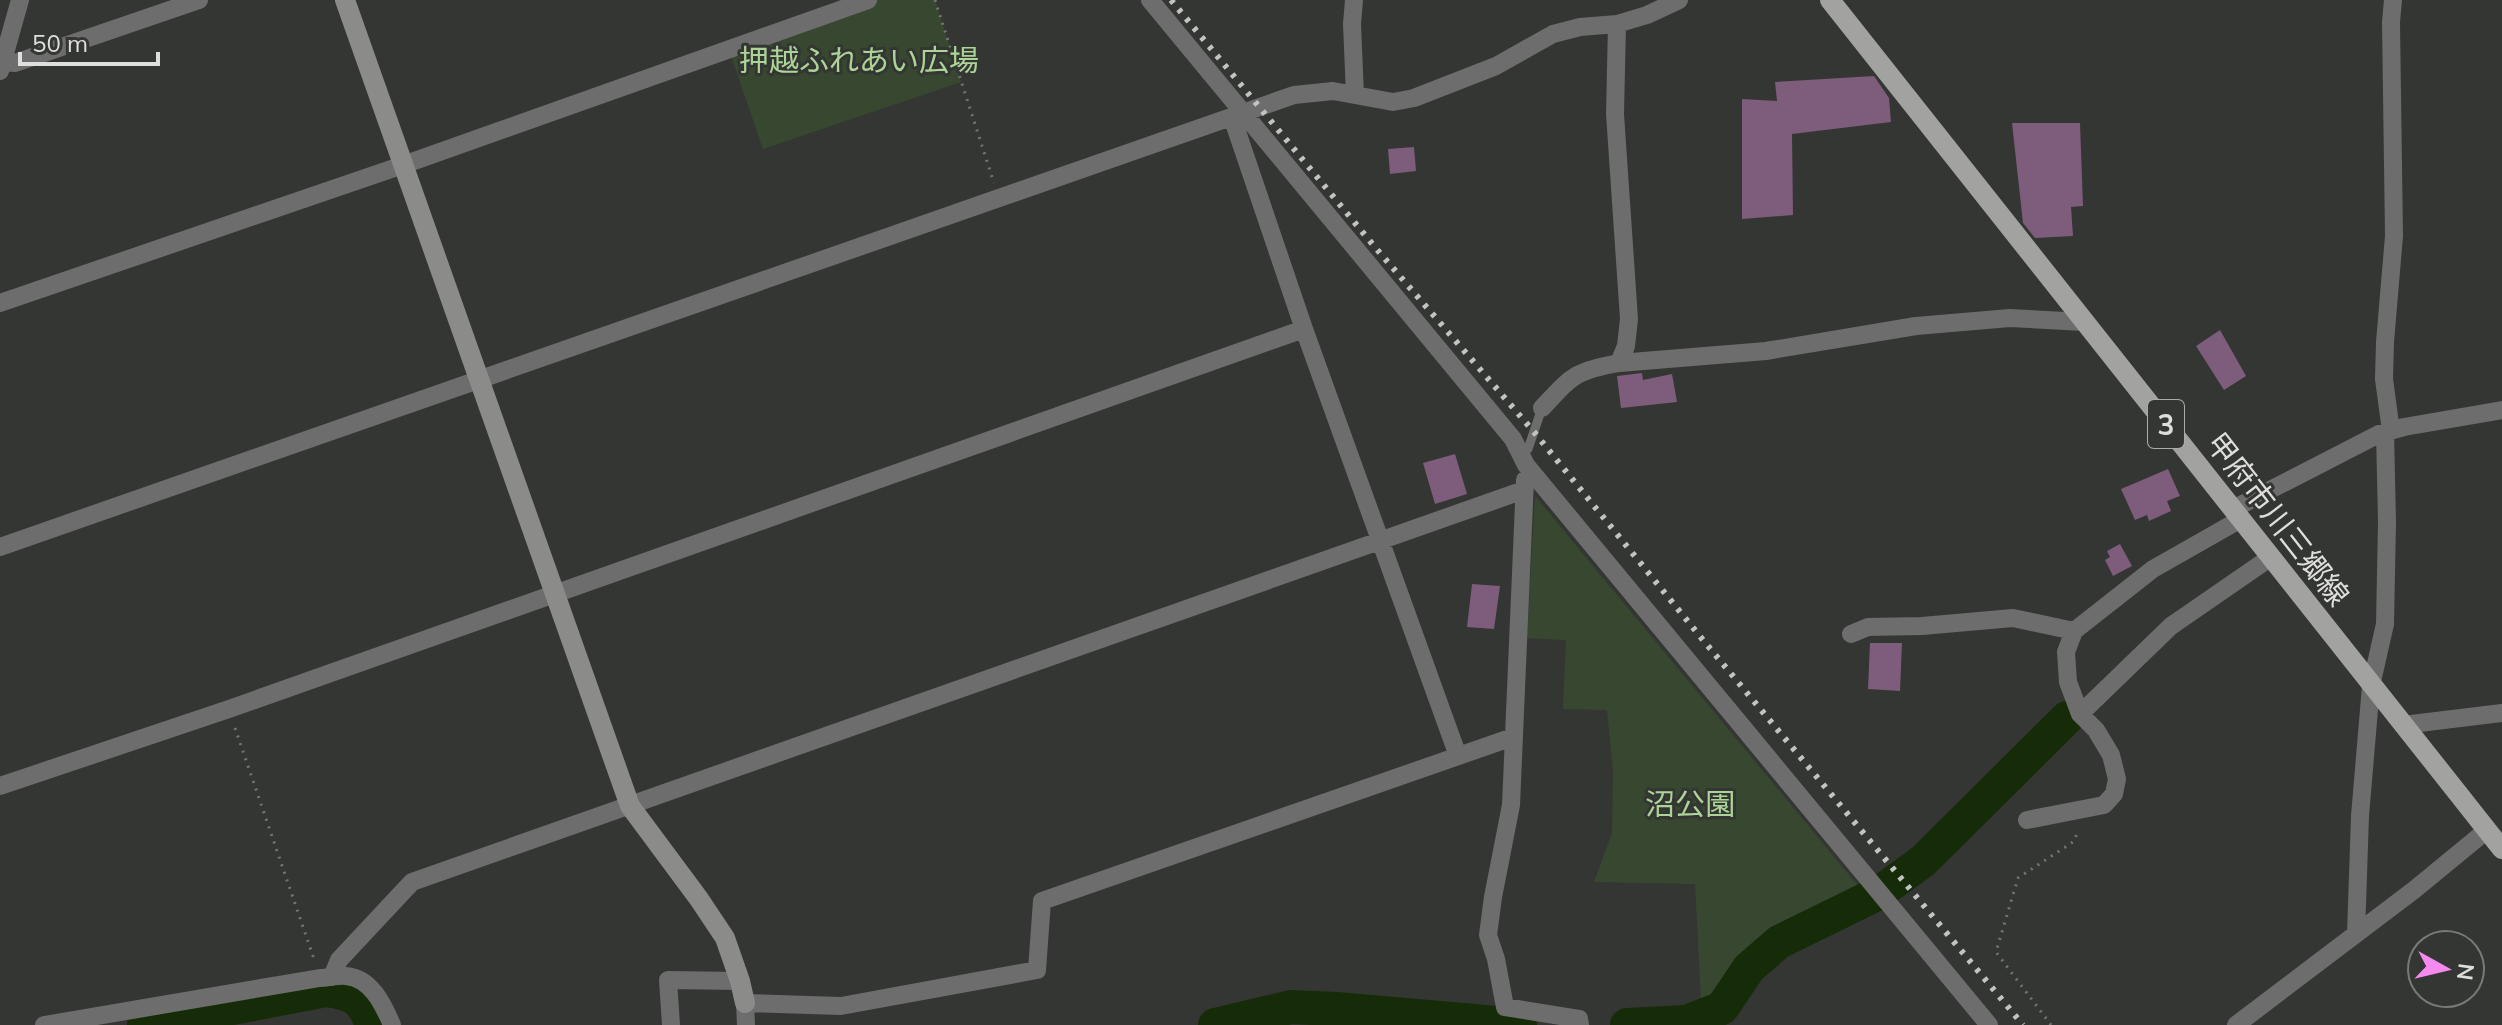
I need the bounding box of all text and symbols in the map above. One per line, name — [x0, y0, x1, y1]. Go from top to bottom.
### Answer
scale bar — [20, 16, 158, 66]
text: 50 m — [32, 28, 88, 58]
park label: 押越ふれあい広場 — [739, 41, 979, 79]
road number: 3 — [2148, 400, 2184, 448]
street label: 甲府市川三郷線 — [2198, 425, 2358, 613]
park label: 沼公園 — [1645, 785, 1735, 823]
north arrow — [2406, 929, 2486, 1009]
text: N — [2451, 962, 2481, 982]

